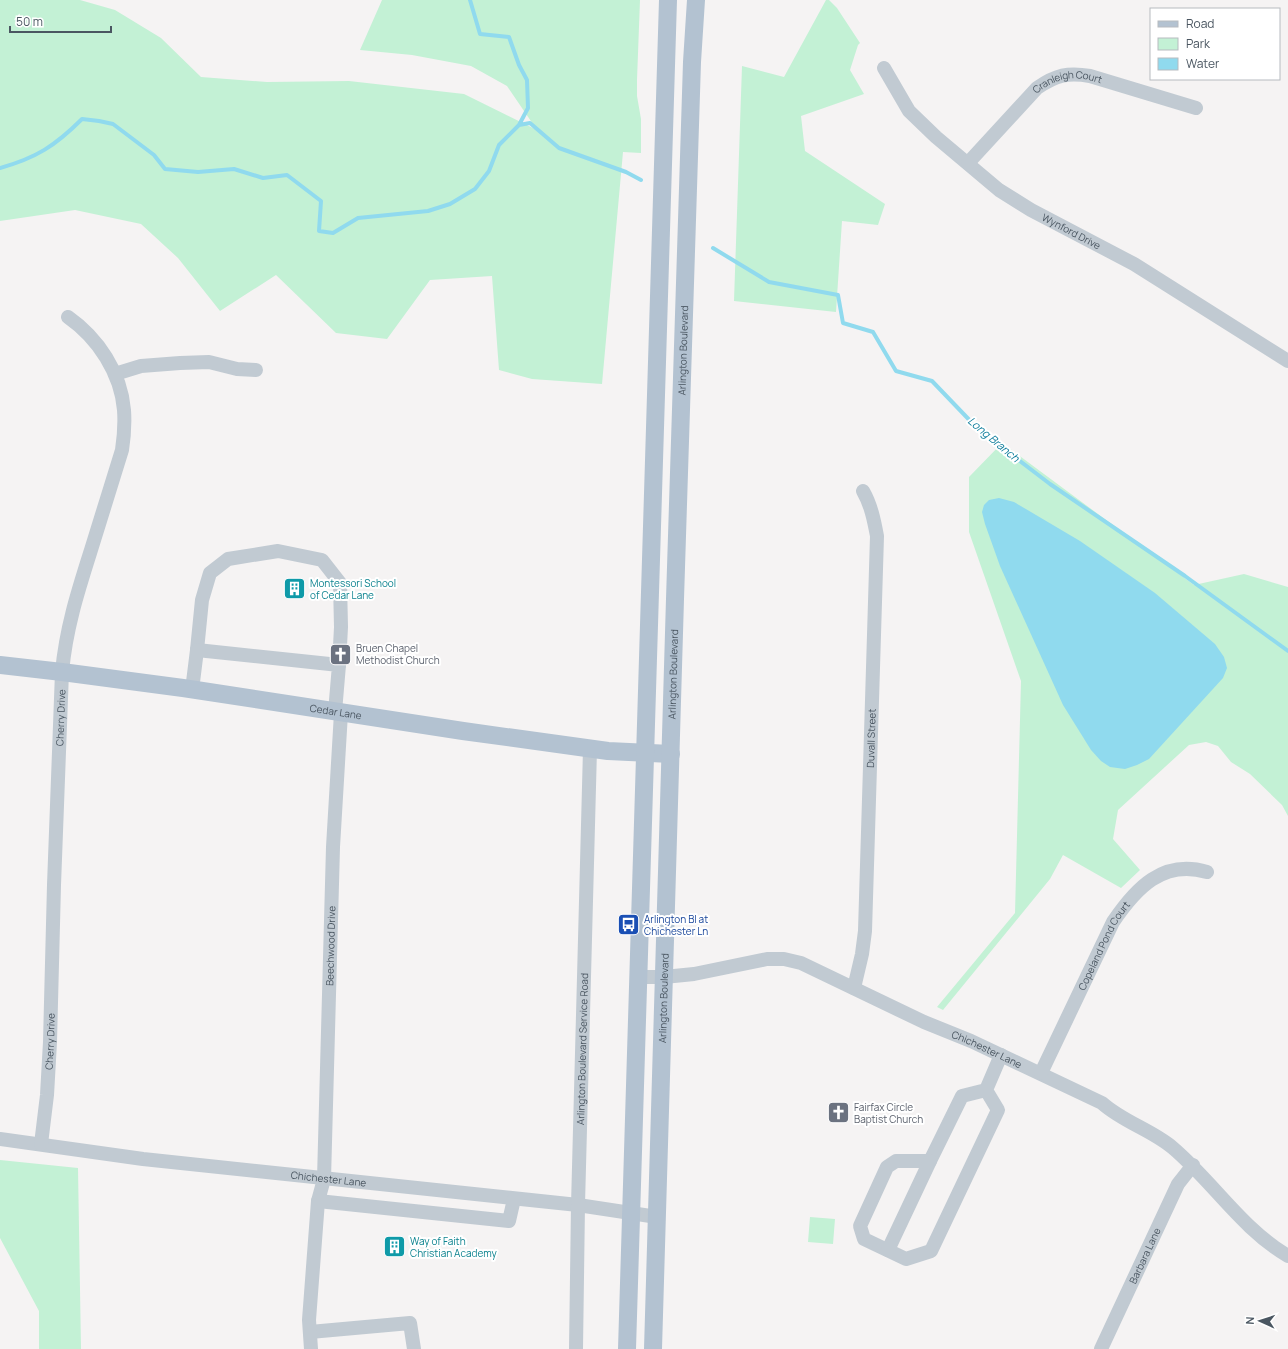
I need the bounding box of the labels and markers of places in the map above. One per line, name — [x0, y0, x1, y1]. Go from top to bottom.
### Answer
building icon: Montessori School of Cedar Lane — [281, 576, 307, 602]
place label: Montessori School of Cedar Lane — [310, 576, 396, 602]
church icon: Bruen Chapel Methodist Church — [328, 641, 354, 667]
place label: Bruen Chapel Methodist Church — [356, 641, 440, 667]
bus stop icon: Arlington Bl at Chichester Ln — [615, 912, 641, 938]
place label: Arlington Bl at Chichester Ln — [644, 912, 708, 938]
church icon: Fairfax Circle Baptist Church — [826, 1100, 852, 1126]
place label: Fairfax Circle Baptist Church — [854, 1100, 923, 1126]
building icon: Way of Faith Christian Academy — [381, 1234, 407, 1260]
place label: Way of Faith Christian Academy — [410, 1234, 497, 1260]

